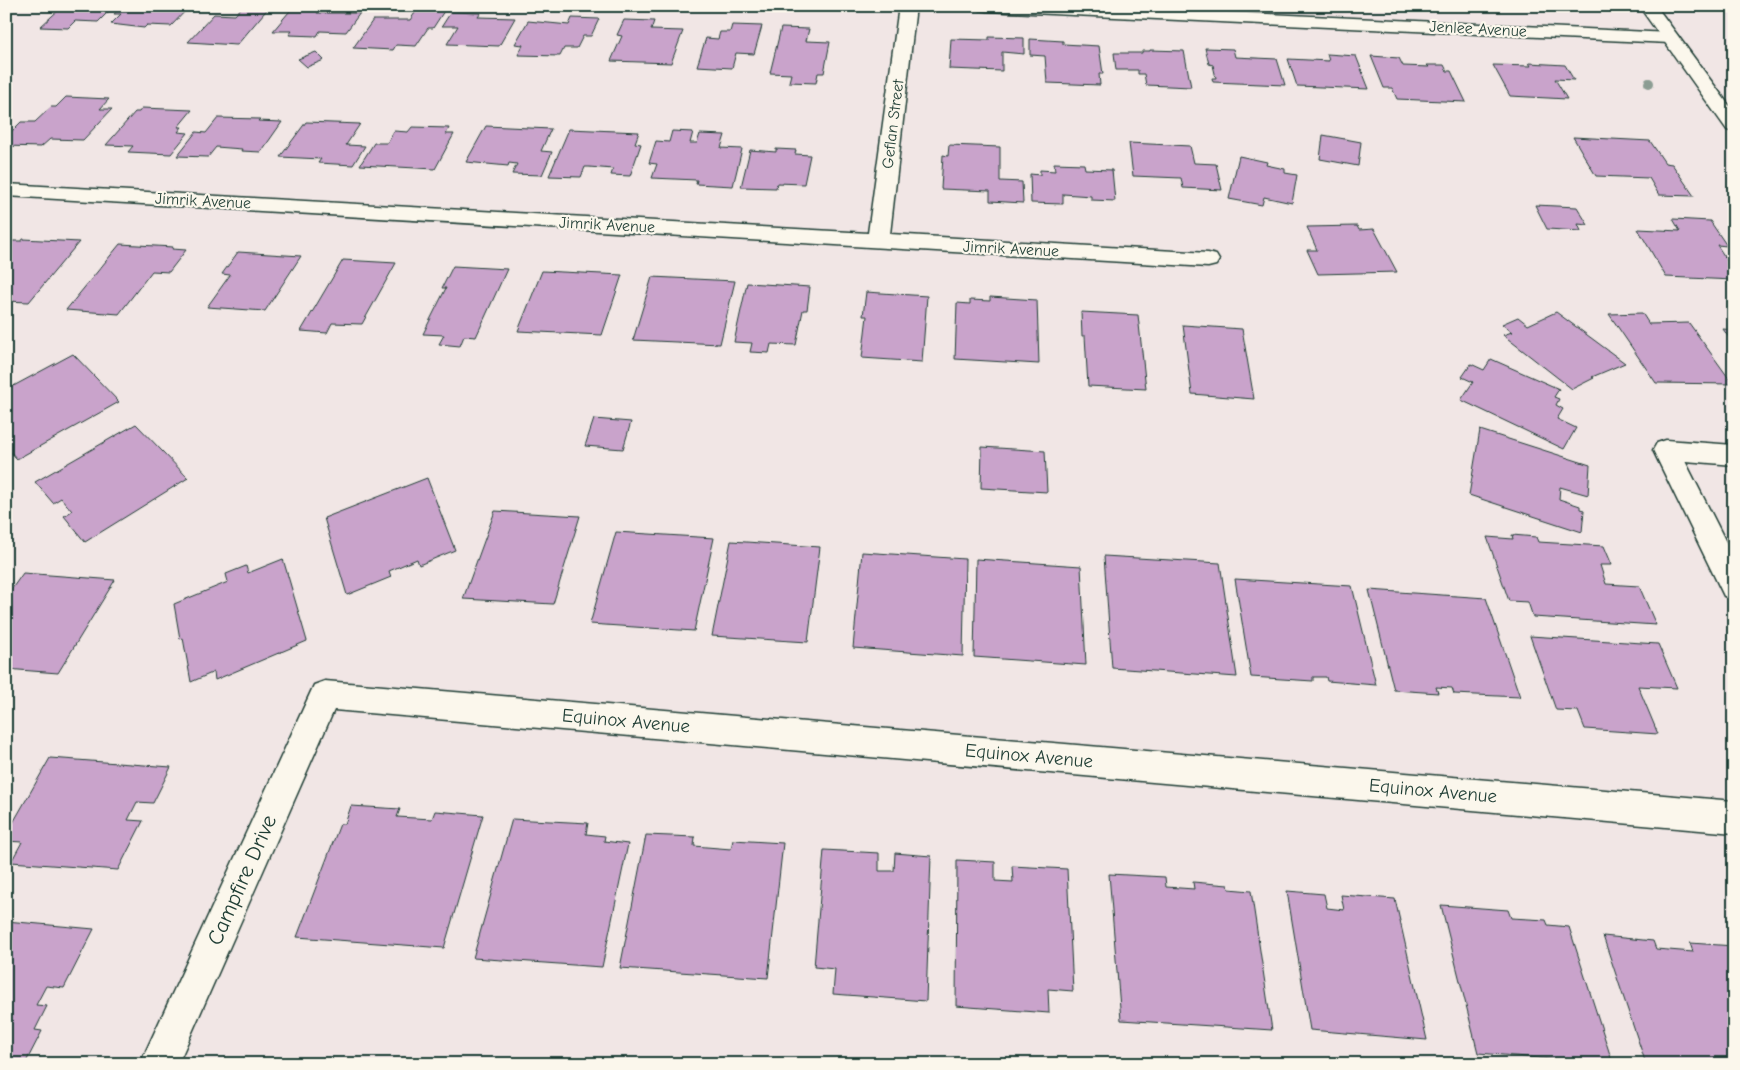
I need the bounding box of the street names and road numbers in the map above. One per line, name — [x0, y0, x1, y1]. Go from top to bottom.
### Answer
street label: Jenlee Avenue — [1429, 17, 1527, 41]
street label: Geflan Street — [879, 78, 907, 170]
street label: Jimrik Avenue — [155, 190, 251, 212]
street label: Jimrik Avenue — [559, 214, 655, 236]
street label: Jimrik Avenue — [963, 238, 1059, 260]
street label: Equinox Avenue — [561, 704, 691, 738]
street label: Equinox Avenue — [964, 739, 1094, 773]
street label: Equinox Avenue — [1368, 774, 1498, 808]
street label: Campfire Drive — [202, 811, 282, 949]

